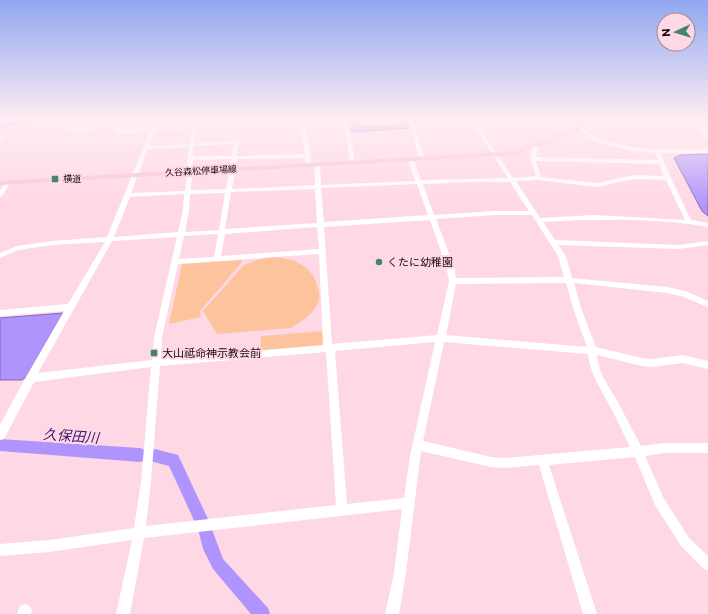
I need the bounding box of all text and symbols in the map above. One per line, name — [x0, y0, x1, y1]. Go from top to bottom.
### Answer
north arrow — [656, 12, 696, 52]
text: N — [659, 28, 672, 37]
street label: 久谷森松停車場線 — [165, 163, 238, 178]
place label: 横道 — [63, 173, 81, 184]
marker: 横道 — [50, 174, 60, 184]
place label: くたに幼稚園 — [387, 255, 453, 268]
marker: くたに幼稚園 — [374, 257, 384, 267]
place label: 大山祗命神示教会前 — [162, 346, 261, 359]
marker: 大山祗命神示教会前 — [149, 348, 159, 358]
water label: 久保田川 — [43, 425, 102, 446]

